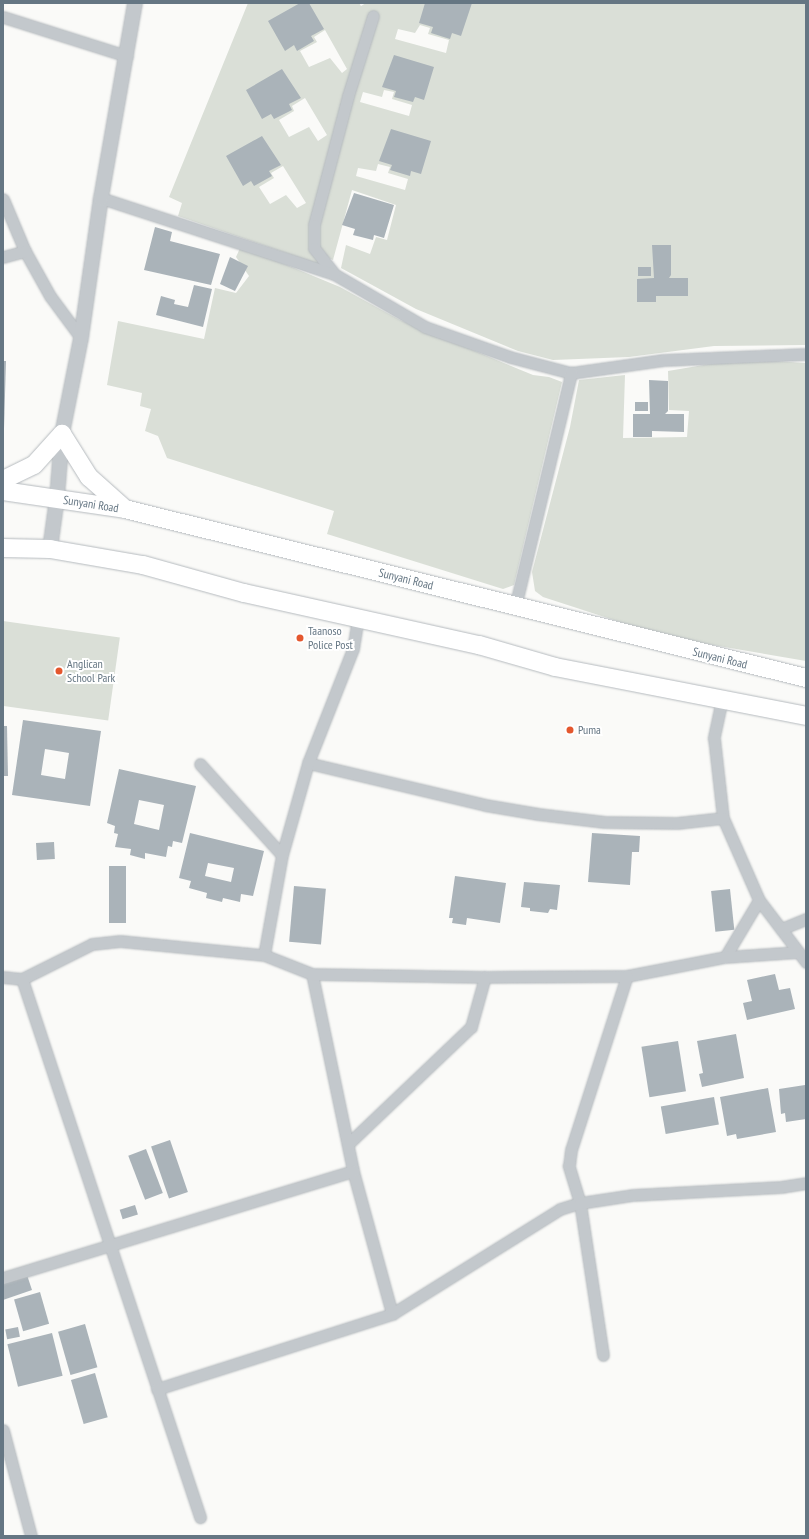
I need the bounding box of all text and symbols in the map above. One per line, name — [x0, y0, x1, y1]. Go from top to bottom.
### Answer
street label: Sunyani Road — [62, 493, 120, 515]
street label: Sunyani Road — [377, 565, 435, 593]
place label: Taanoso Police Post — [308, 624, 353, 652]
marker: Taanoso Police Post — [295, 633, 305, 643]
street label: Sunyani Road — [691, 644, 749, 672]
place label: Anglican School Park — [67, 657, 115, 685]
marker: Anglican School Park — [54, 666, 64, 676]
place label: Puma — [578, 723, 601, 737]
marker: Puma — [565, 725, 575, 735]

